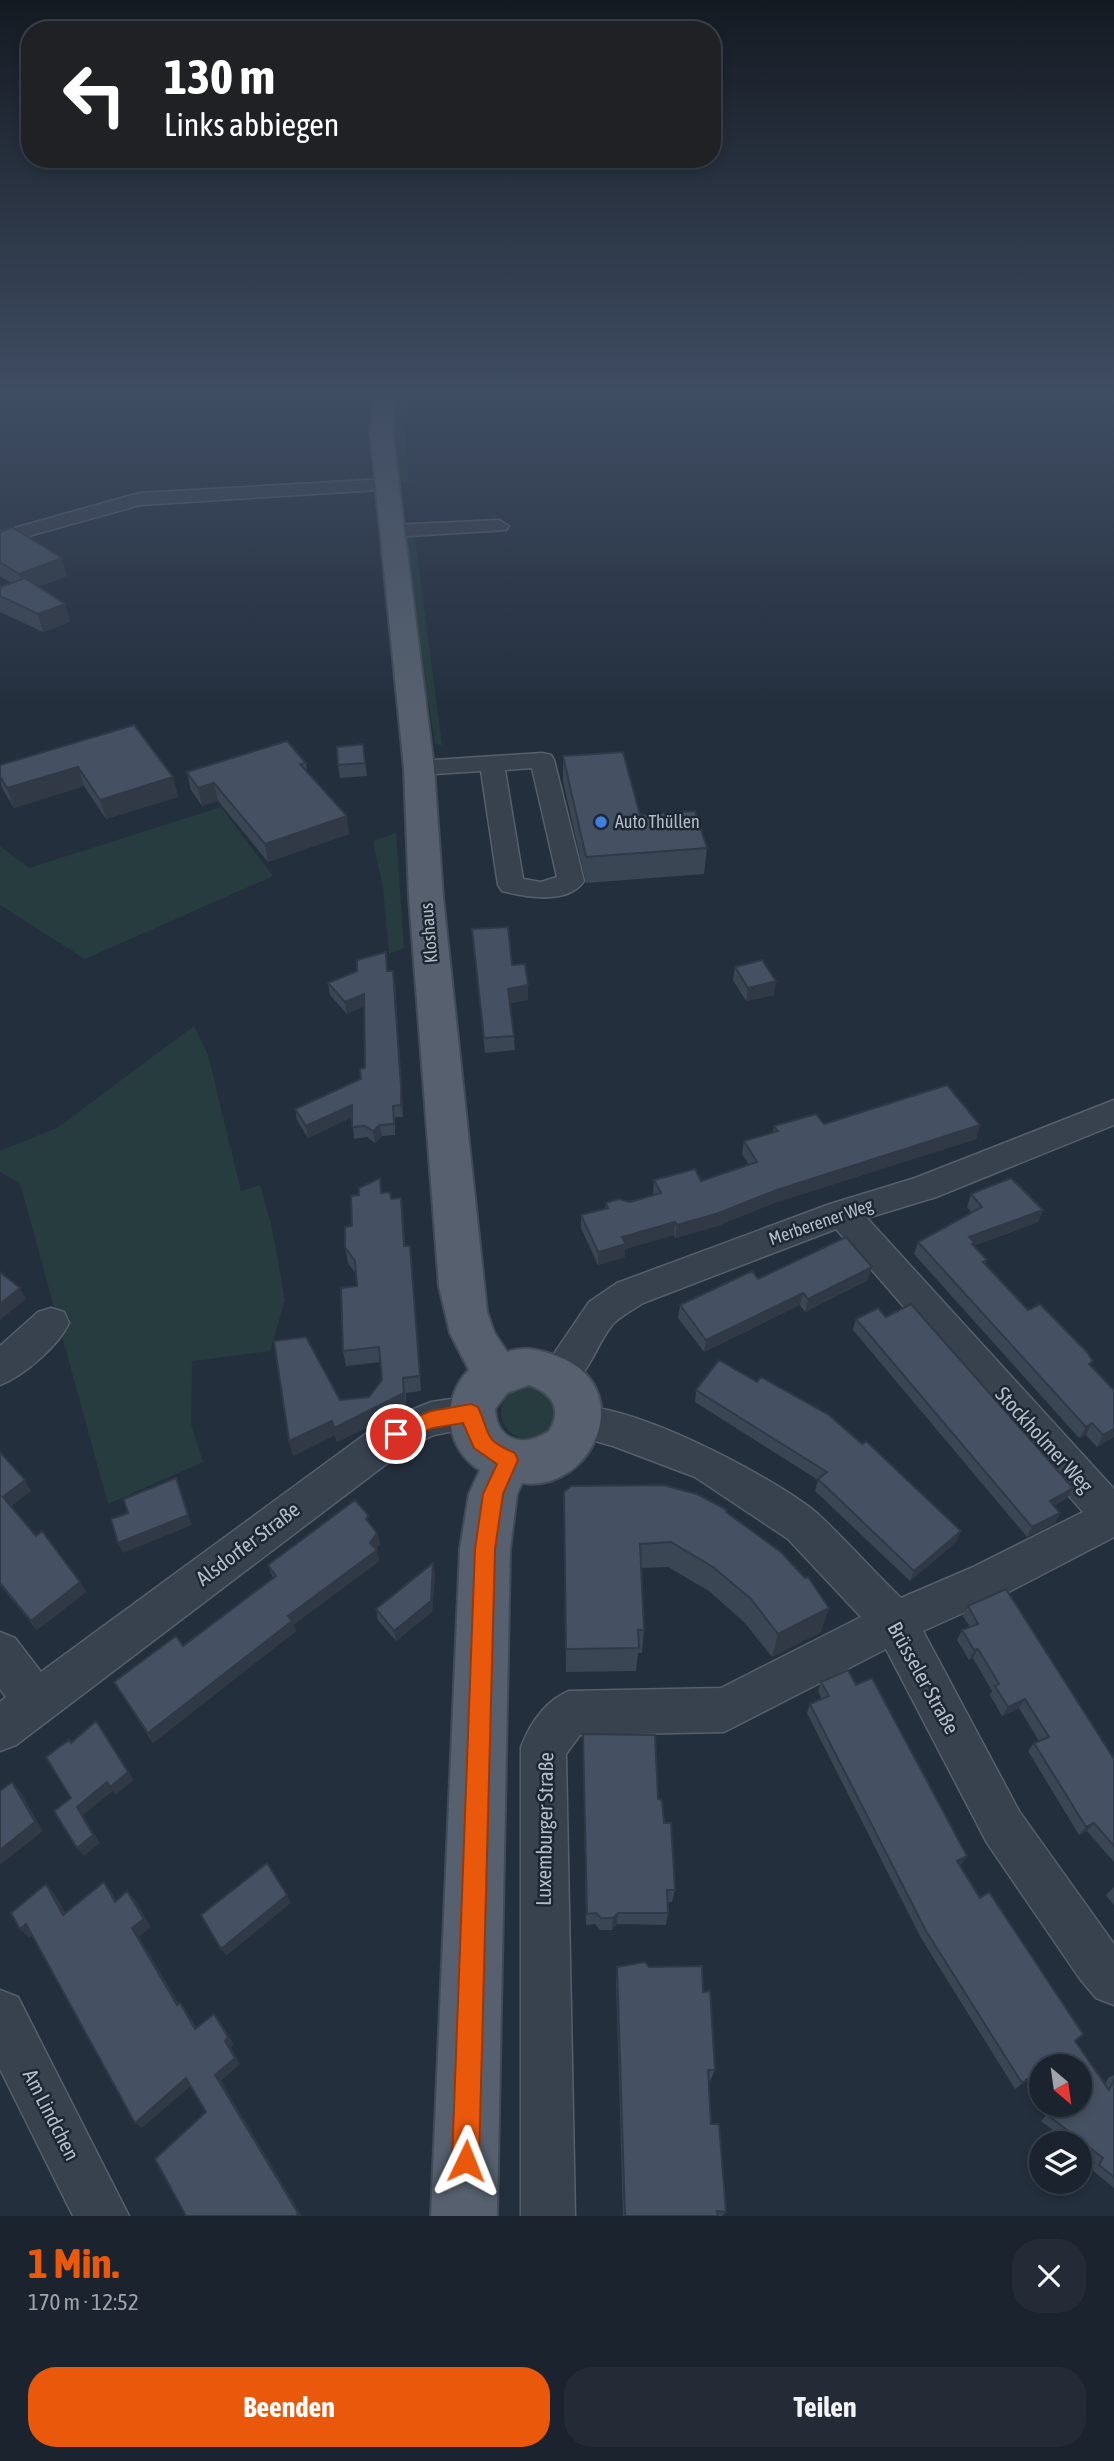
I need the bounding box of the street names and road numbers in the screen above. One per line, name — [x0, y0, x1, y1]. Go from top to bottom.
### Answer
street label: Kloshaus — [415, 902, 442, 964]
street label: Merberener Weg — [766, 1194, 876, 1249]
street label: Stockholmer Weg — [991, 1381, 1099, 1497]
street label: Alsdorfer Straße — [191, 1497, 304, 1590]
street label: Brüsseler Straße — [883, 1617, 965, 1738]
street label: Luxemburger Straße — [531, 1752, 557, 1906]
street label: Am Lindchen — [19, 2065, 85, 2164]

